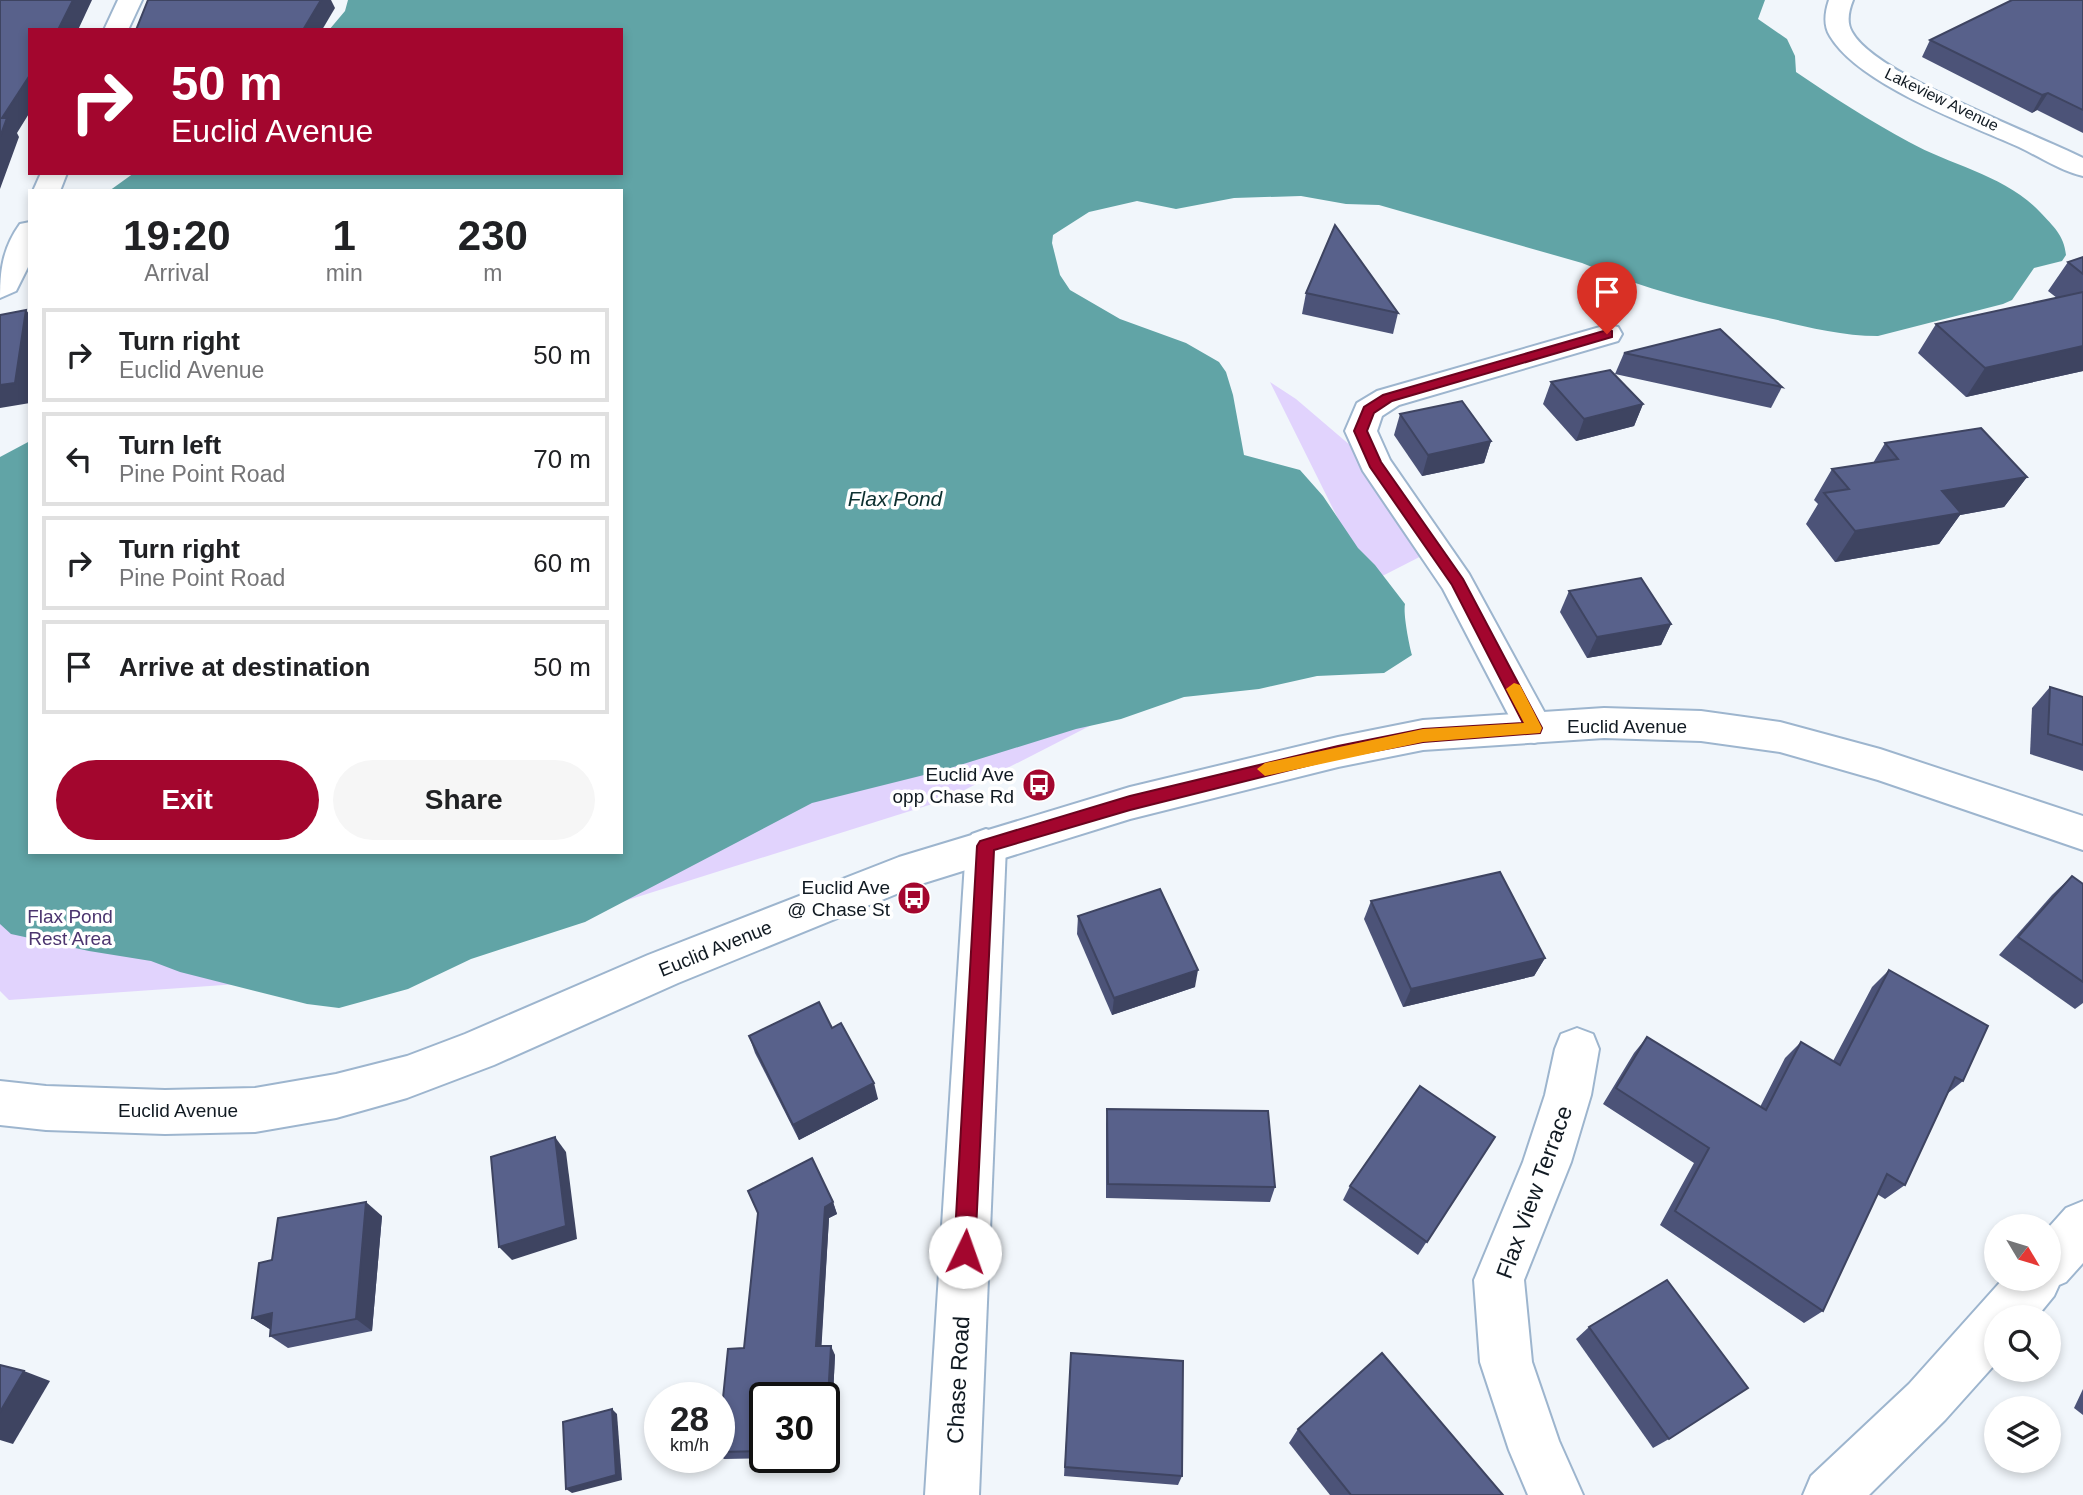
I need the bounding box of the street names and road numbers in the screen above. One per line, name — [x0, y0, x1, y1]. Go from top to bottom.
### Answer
street label: Lakeview Avenue — [1882, 65, 2001, 134]
street label: Euclid Avenue — [1567, 716, 1687, 737]
street label: Euclid Avenue — [656, 916, 775, 981]
street label: Euclid Avenue — [118, 1100, 238, 1121]
street label: Flax View Terrace — [1491, 1102, 1577, 1282]
street label: Chase Road — [942, 1315, 974, 1445]

